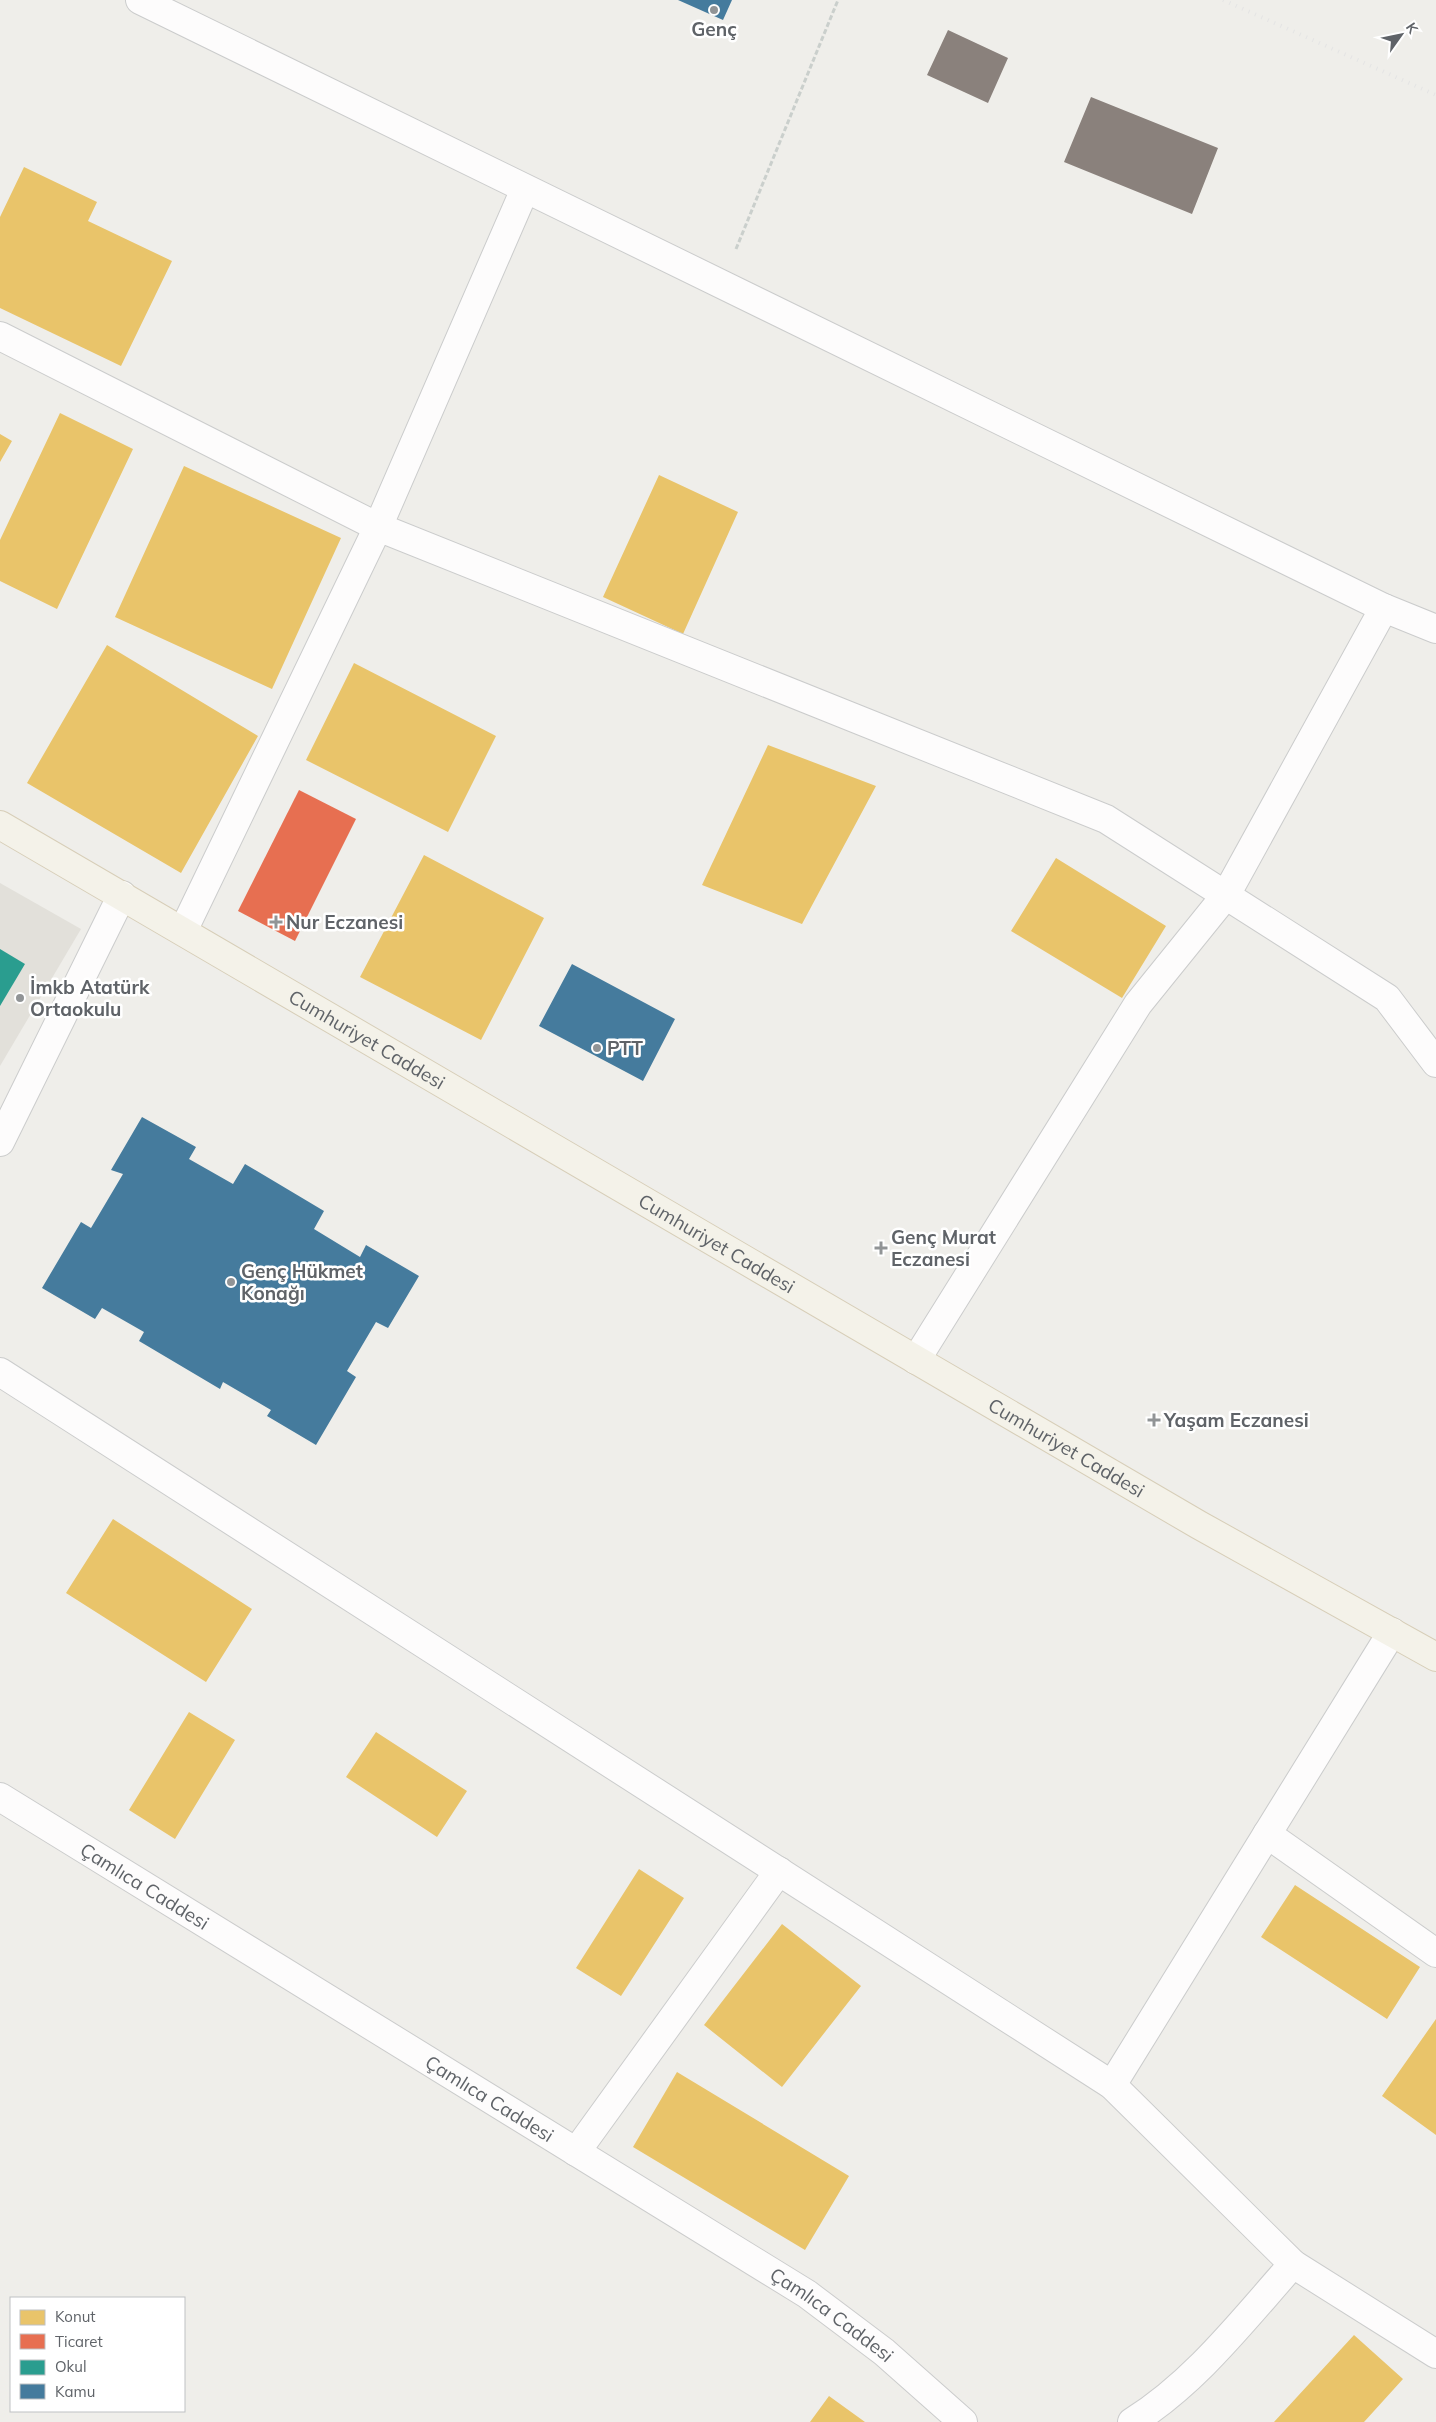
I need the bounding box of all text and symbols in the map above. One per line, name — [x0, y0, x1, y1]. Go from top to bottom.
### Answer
marker: Genç — [708, 4, 720, 16]
north arrow — [1376, 10, 1426, 60]
place label: Genç — [691, 17, 737, 41]
text: K — [1402, 19, 1422, 37]
place label: Nur Eczanesi — [286, 910, 403, 934]
marker: Nur Eczanesi — [270, 916, 282, 928]
place label: İmkb Atatürk Ortaokulu — [30, 975, 150, 1021]
street label: Cumhuriyet Caddesi — [284, 984, 450, 1094]
marker: İmkb Atatürk Ortaokulu — [14, 992, 26, 1004]
place label: PTT — [607, 1036, 643, 1060]
marker: PTT — [591, 1042, 603, 1054]
street label: Cumhuriyet Caddesi — [634, 1188, 799, 1298]
place label: Genç Murat Eczanesi — [891, 1225, 996, 1271]
marker: Genç Murat Eczanesi — [875, 1242, 887, 1254]
place label: Genç Hükmet Konağı — [241, 1259, 363, 1305]
marker: Genç Hükmet Konağı — [225, 1276, 237, 1288]
street label: Cumhuriyet Caddesi — [984, 1393, 1149, 1503]
place label: Yaşam Eczanesi — [1163, 1408, 1309, 1432]
marker: Yaşam Eczanesi — [1148, 1414, 1160, 1426]
street label: Çamlıca Caddesi — [76, 1837, 214, 1935]
street label: Çamlıca Caddesi — [421, 2050, 558, 2147]
street label: Çamlıca Caddesi — [766, 2262, 899, 2367]
legend — [10, 2297, 185, 2412]
text: Konut — [55, 2307, 96, 2326]
text: Ticaret — [55, 2332, 103, 2351]
text: Okul — [55, 2357, 87, 2376]
text: Kamu — [55, 2382, 95, 2401]

